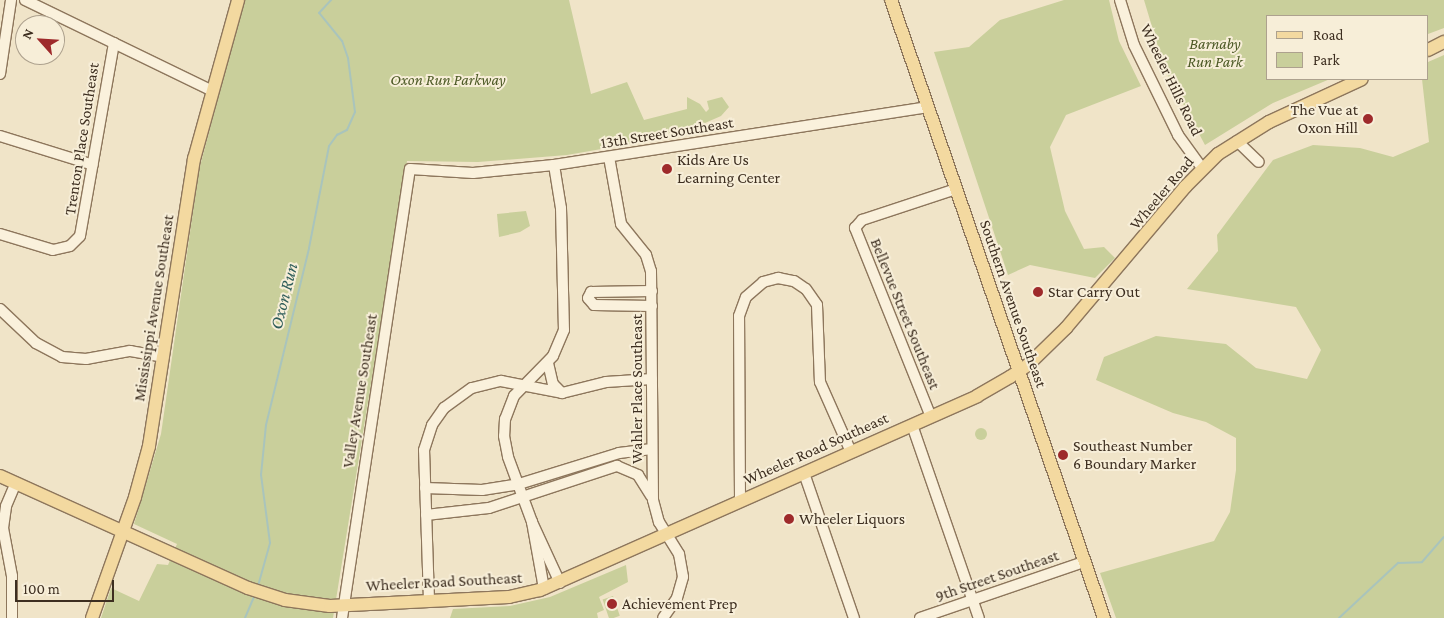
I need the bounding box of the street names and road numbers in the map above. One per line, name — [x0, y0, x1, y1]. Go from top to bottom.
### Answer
street label: Wheeler Hills Road — [1136, 21, 1206, 139]
street label: Trenton Place Southeast — [60, 61, 104, 217]
street label: 13th Street Southeast — [599, 113, 735, 153]
street label: Wheeler Road — [1126, 152, 1198, 234]
street label: Mississippi Avenue Southeast — [130, 213, 178, 403]
street label: Southern Avenue Southeast — [975, 218, 1051, 390]
street label: Bellevue Street Southeast — [866, 236, 944, 392]
street label: Valley Avenue Southeast — [338, 313, 382, 469]
street label: Wahler Place Southeast — [627, 314, 647, 464]
street label: Wheeler Road Southeast — [741, 408, 891, 490]
street label: 9th Street Southeast — [933, 546, 1061, 606]
street label: Wheeler Road Southeast — [365, 568, 523, 596]

